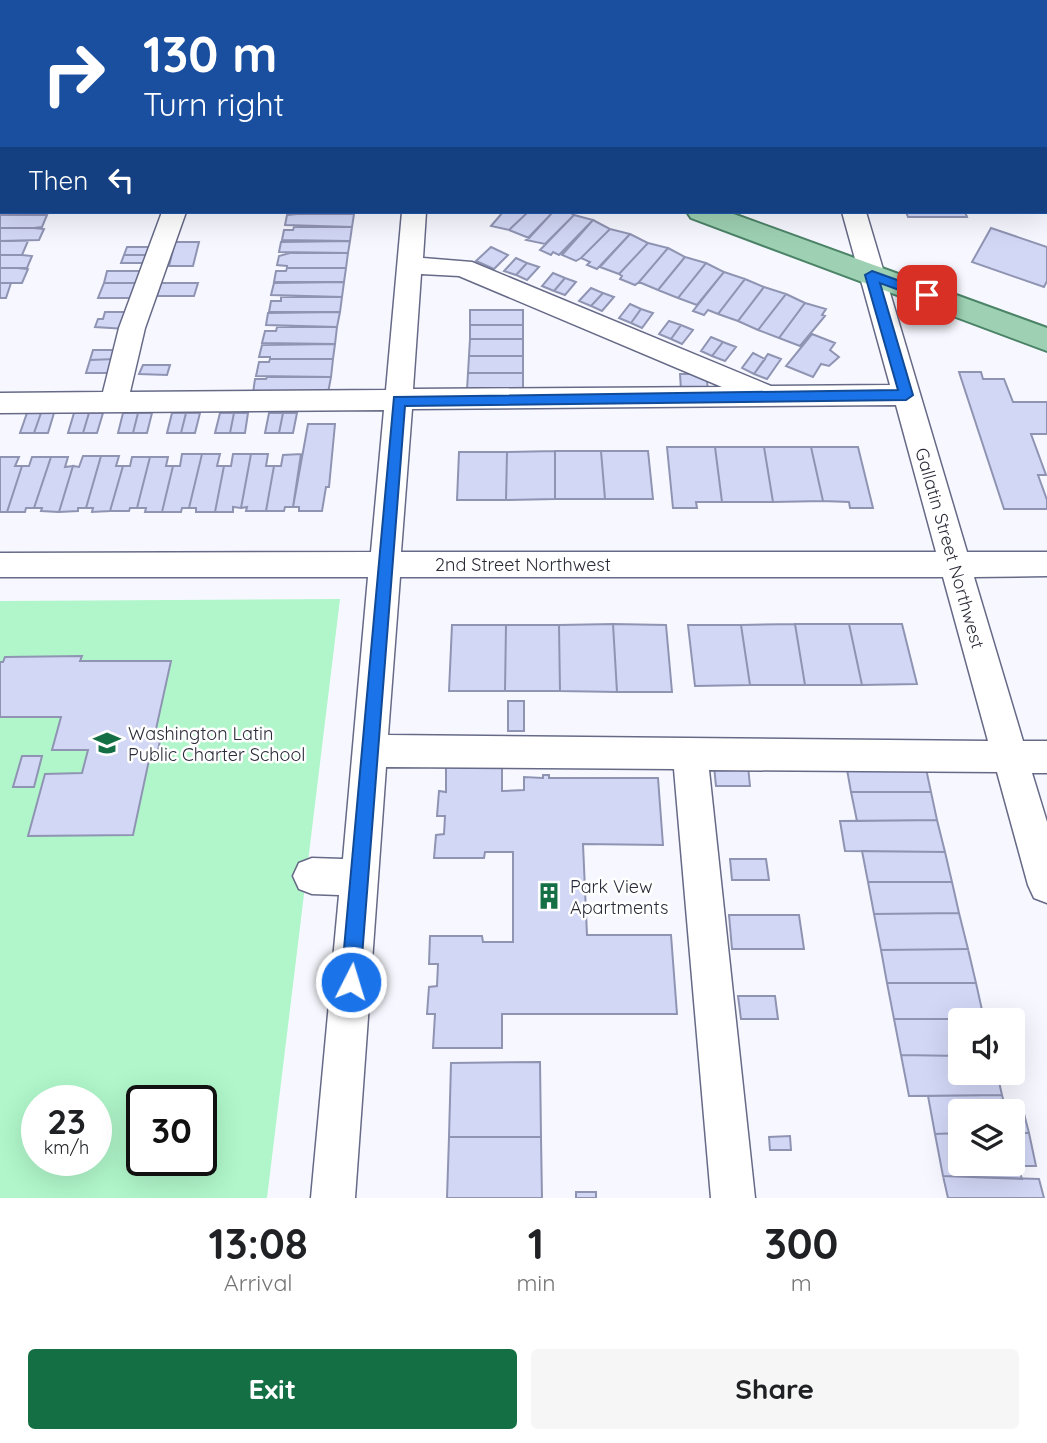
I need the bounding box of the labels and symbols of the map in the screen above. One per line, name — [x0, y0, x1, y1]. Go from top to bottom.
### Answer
pin — [897, 265, 957, 325]
street label: Gallatin Street Northwest — [910, 445, 990, 651]
street label: 2nd Street Northwest — [435, 553, 611, 576]
place label: Washington Latin Public Charter School — [128, 722, 305, 766]
school or university icon: Washington Latin Public Charter School — [92, 728, 122, 758]
place label: Park View Apartments — [570, 875, 668, 919]
building icon: Park View Apartments — [534, 881, 564, 911]
position arrow — [314, 945, 388, 1019]
speed limit sign: 30 — [126, 1085, 217, 1176]

